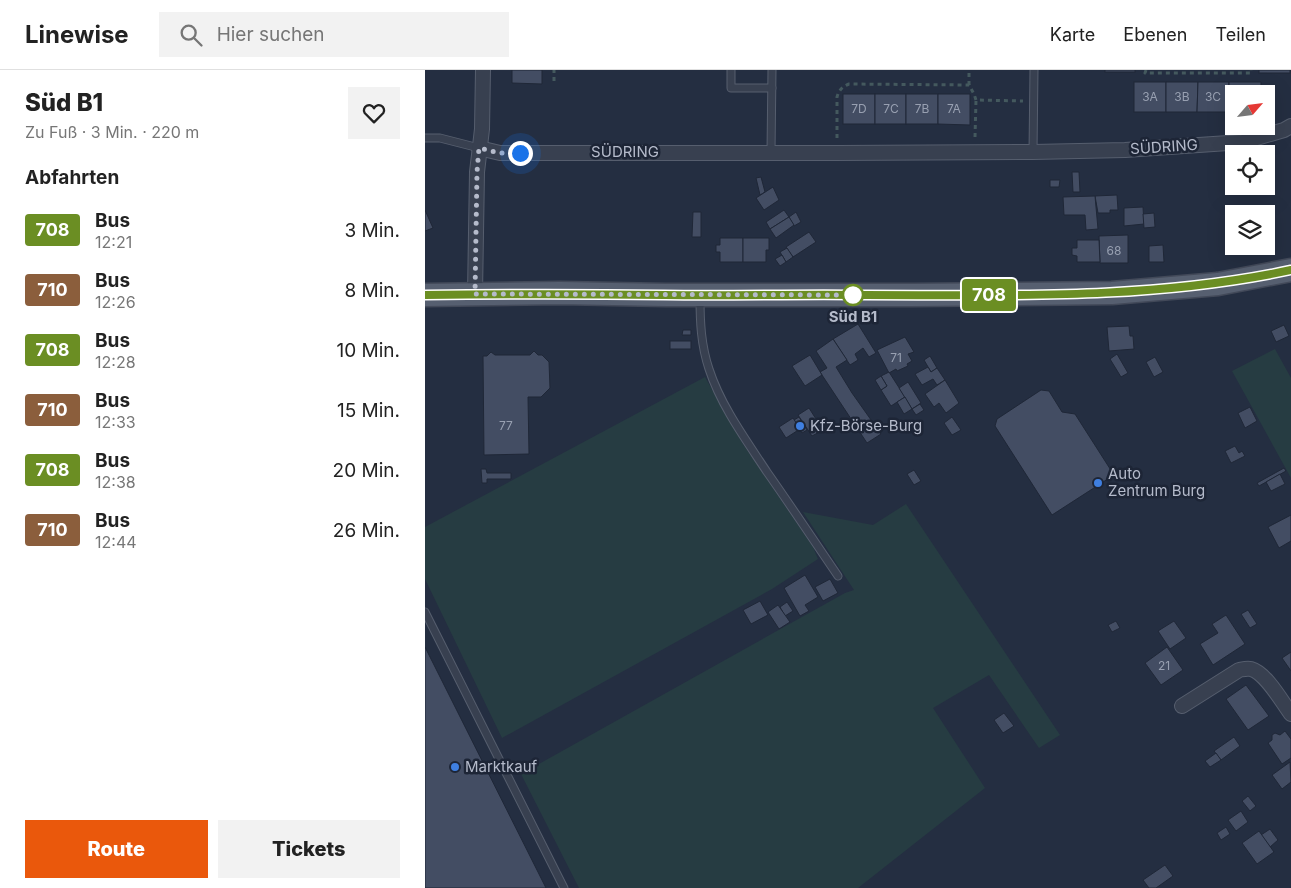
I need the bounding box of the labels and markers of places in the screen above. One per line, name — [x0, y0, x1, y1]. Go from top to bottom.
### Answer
marker: Süd B1 — [842, 284, 864, 306]
place label: Süd B1 — [829, 307, 877, 326]
place label: Kfz-Börse-Burg — [810, 416, 922, 435]
marker: Kfz-Börse-Burg — [794, 420, 806, 432]
place label: Auto Zentrum Burg — [1108, 464, 1205, 500]
marker: Auto Zentrum Burg — [1092, 477, 1104, 489]
place label: Marktkauf — [465, 757, 538, 776]
marker: Marktkauf — [449, 761, 461, 773]

